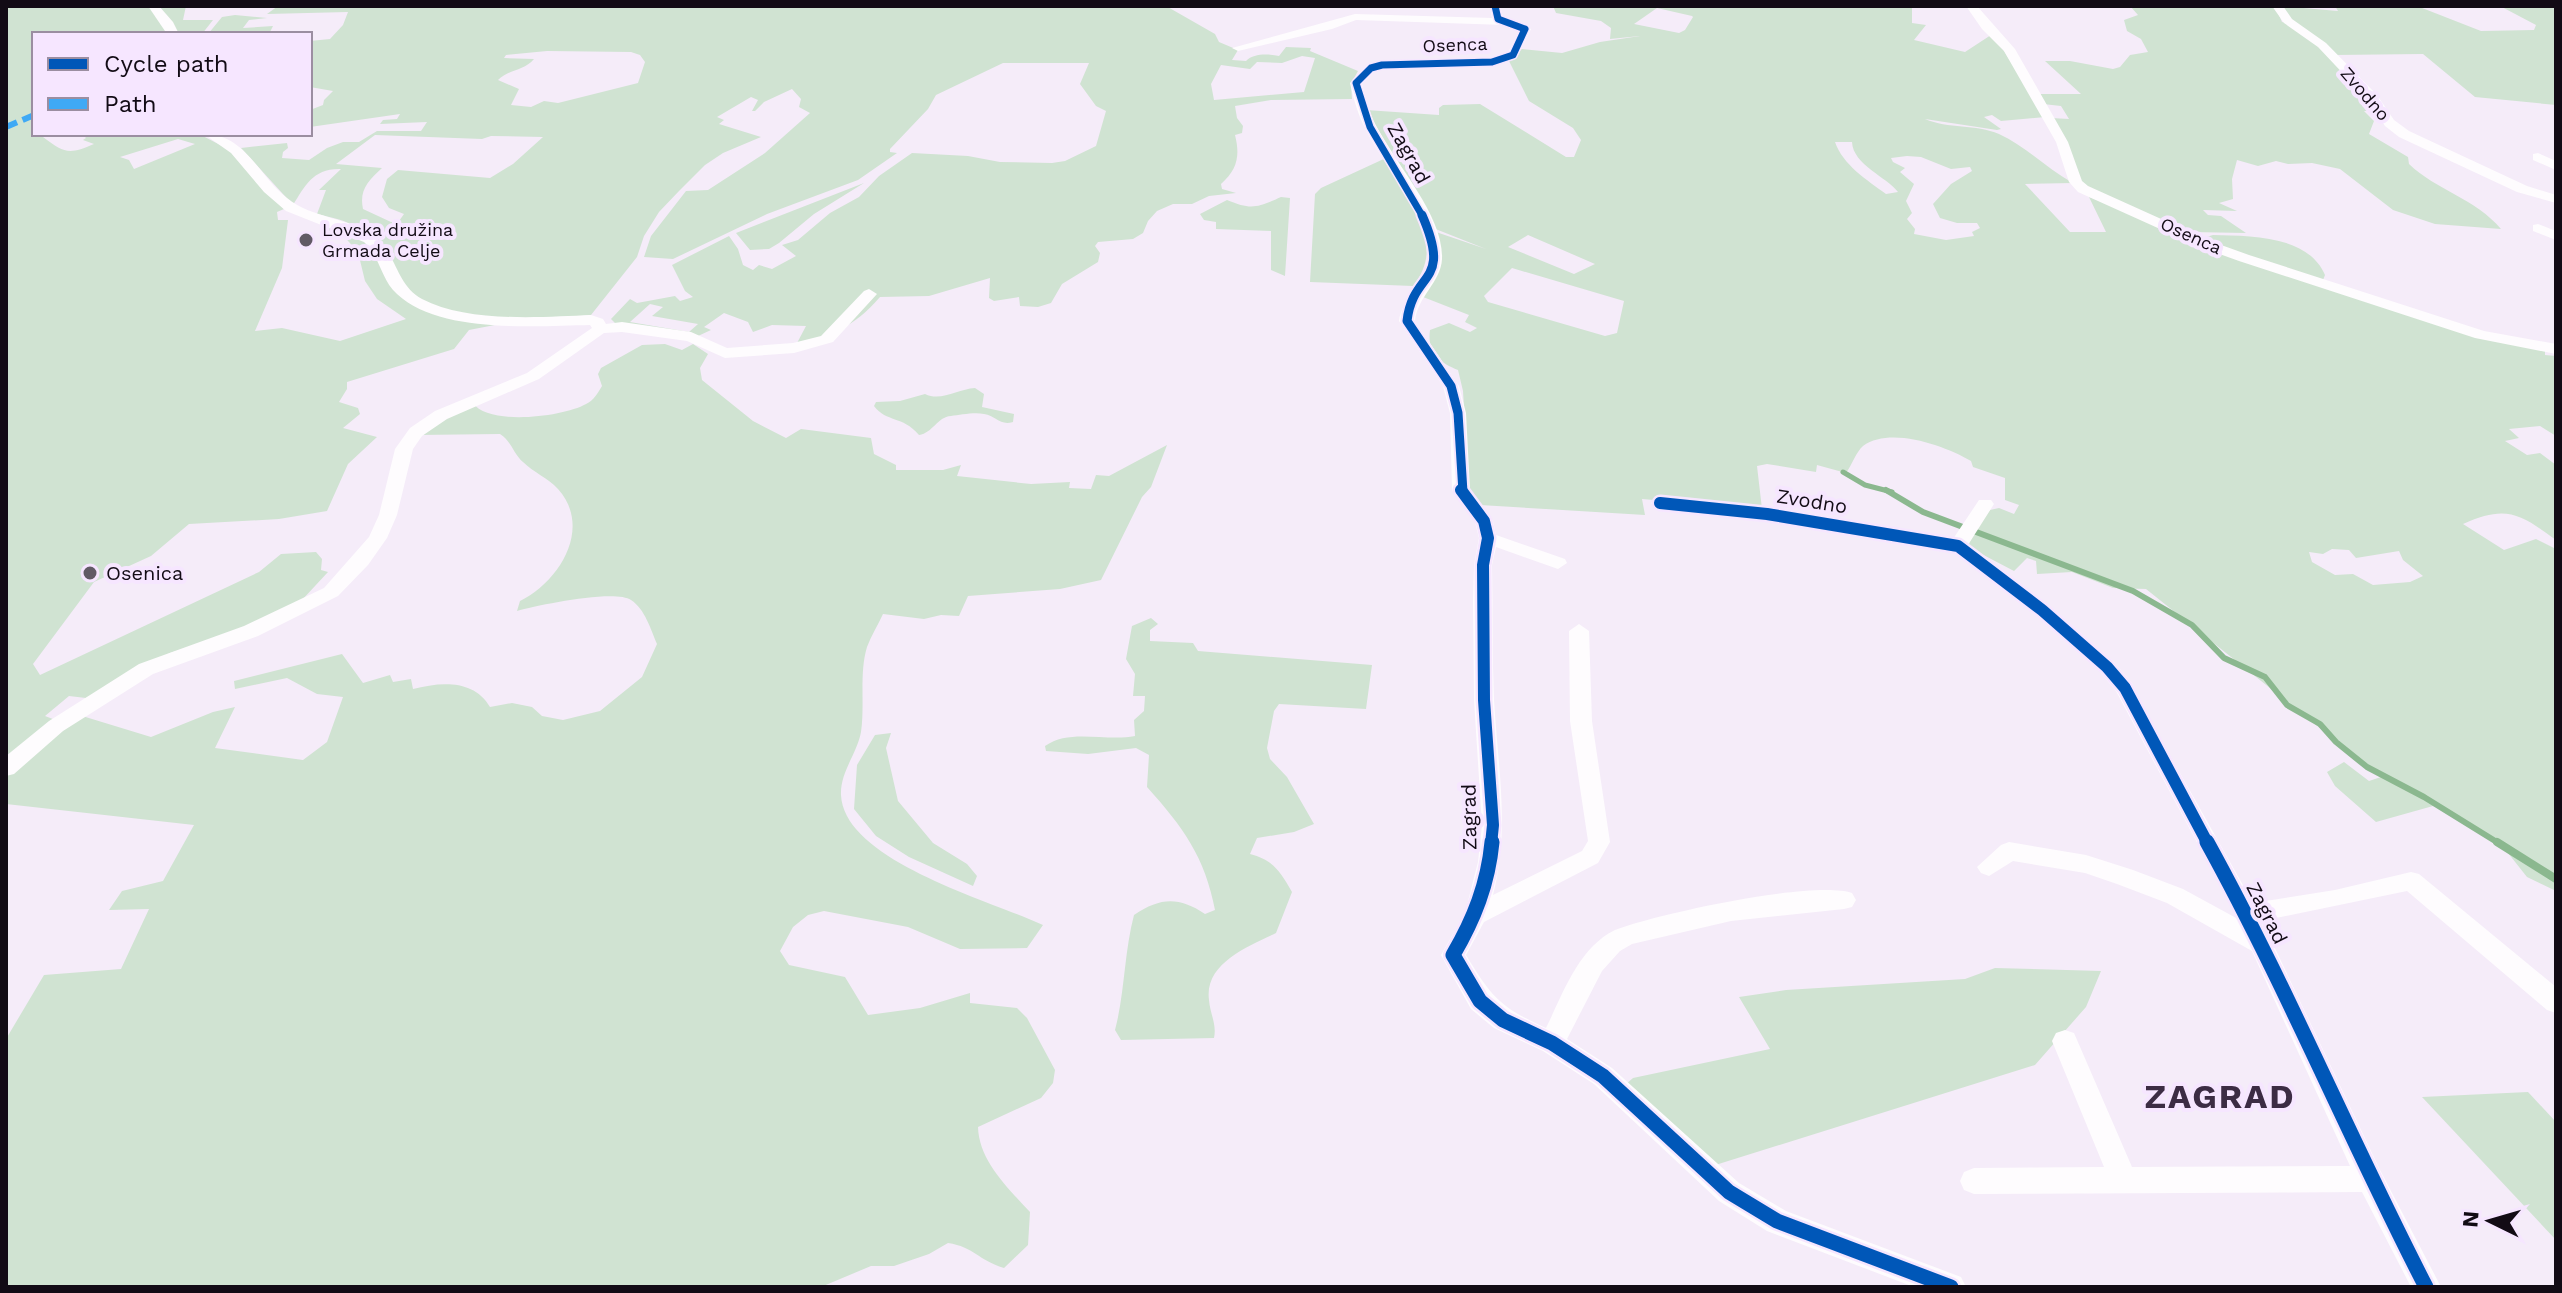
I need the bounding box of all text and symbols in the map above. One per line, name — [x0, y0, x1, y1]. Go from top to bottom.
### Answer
legend — [32, 32, 312, 136]
street label: Osenca — [1422, 33, 1488, 56]
text: Cycle path — [104, 50, 229, 78]
street label: Zvodno — [2336, 63, 2394, 125]
text: Path — [104, 90, 157, 118]
street label: Zagrad — [1382, 118, 1436, 188]
street label: Osenca — [2157, 213, 2225, 258]
place label: Lovska družina Grmada Celje — [322, 219, 453, 261]
marker: Lovska družina Grmada Celje — [297, 231, 315, 249]
street label: Zvodno — [1775, 484, 1849, 518]
place label: Osenica — [106, 561, 183, 585]
marker: Osenica — [81, 564, 99, 582]
street label: Zagrad — [1456, 784, 1482, 850]
street label: Zagrad — [2241, 878, 2293, 948]
district label: ZAGRAD — [2144, 1076, 2296, 1116]
north arrow — [2450, 1181, 2530, 1261]
text: N — [2457, 1210, 2484, 1229]

